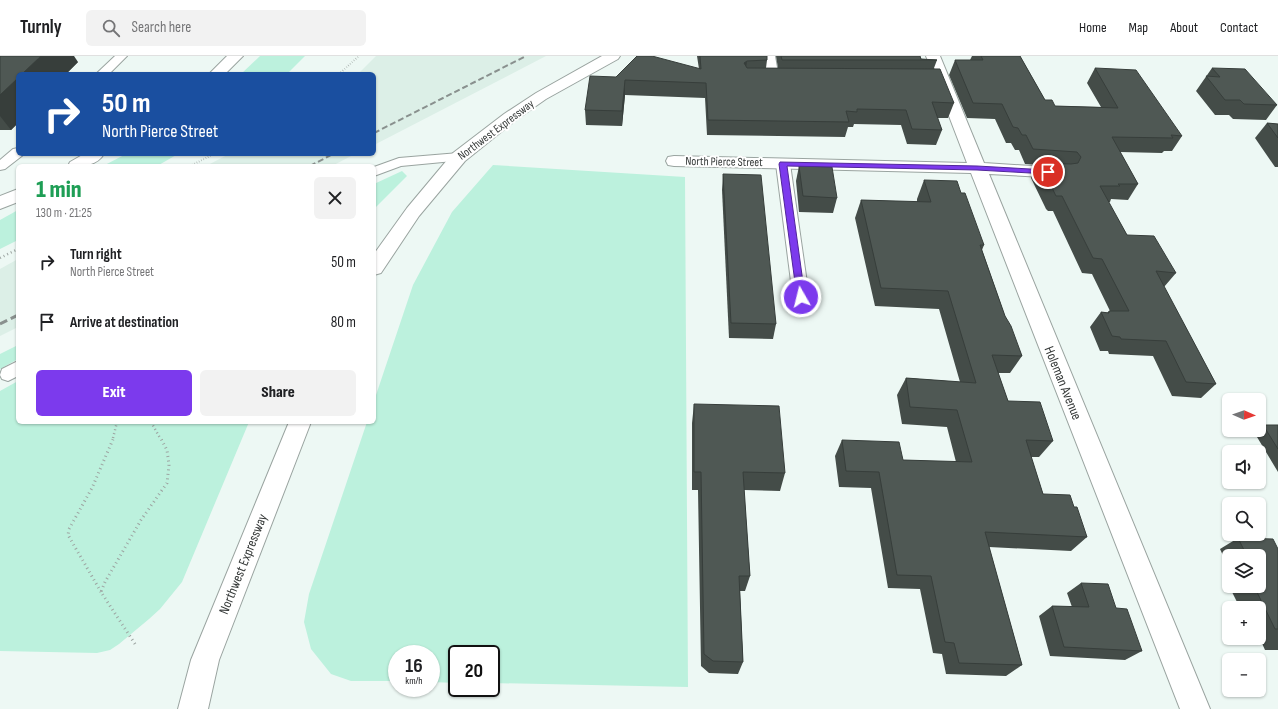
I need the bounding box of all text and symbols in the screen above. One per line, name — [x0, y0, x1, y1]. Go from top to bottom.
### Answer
search box — [86, 10, 366, 46]
text: Turnly — [20, 16, 62, 39]
icon: search — [100, 17, 122, 39]
text: Search here — [132, 18, 191, 37]
text: Home — [1079, 19, 1107, 36]
text: Map — [1129, 19, 1148, 36]
text: About — [1170, 19, 1198, 36]
text: Contact — [1220, 19, 1258, 36]
text: 50 m — [102, 87, 151, 120]
icon: right — [36, 88, 88, 140]
street label: Northwest Expressway — [455, 96, 537, 164]
text: North Pierce Street — [102, 121, 218, 142]
street label: North Pierce Street — [685, 154, 763, 170]
pin — [1031, 155, 1065, 189]
icon: arrive — [1037, 161, 1059, 183]
text: 1 min — [36, 175, 82, 204]
button: close — [314, 177, 356, 219]
text: 130 m · 21:25 — [36, 205, 92, 221]
text: Turn right — [70, 245, 122, 264]
icon: right — [36, 251, 58, 273]
text: 50 m — [331, 253, 356, 272]
text: North Pierce Street — [70, 264, 154, 280]
position arrow — [780, 276, 822, 318]
icon: arrive — [36, 311, 58, 333]
text: Arrive at destination — [70, 313, 179, 332]
text: 80 m — [331, 313, 356, 332]
street label: Holeman Avenue — [1041, 344, 1085, 422]
button: Exit — [36, 370, 192, 416]
button: Share — [200, 370, 356, 416]
north arrow — [1222, 393, 1266, 437]
map controls — [1222, 393, 1266, 697]
button: sound — [1222, 445, 1266, 489]
button: search — [1222, 497, 1266, 541]
street label: Northwest Expressway — [215, 511, 271, 617]
button: layers — [1222, 549, 1266, 593]
button: + — [1222, 601, 1266, 645]
speed limit sign: 20 — [448, 645, 500, 697]
button: − — [1222, 653, 1266, 697]
text: 16 — [405, 654, 423, 678]
text: km/h — [405, 675, 423, 687]

